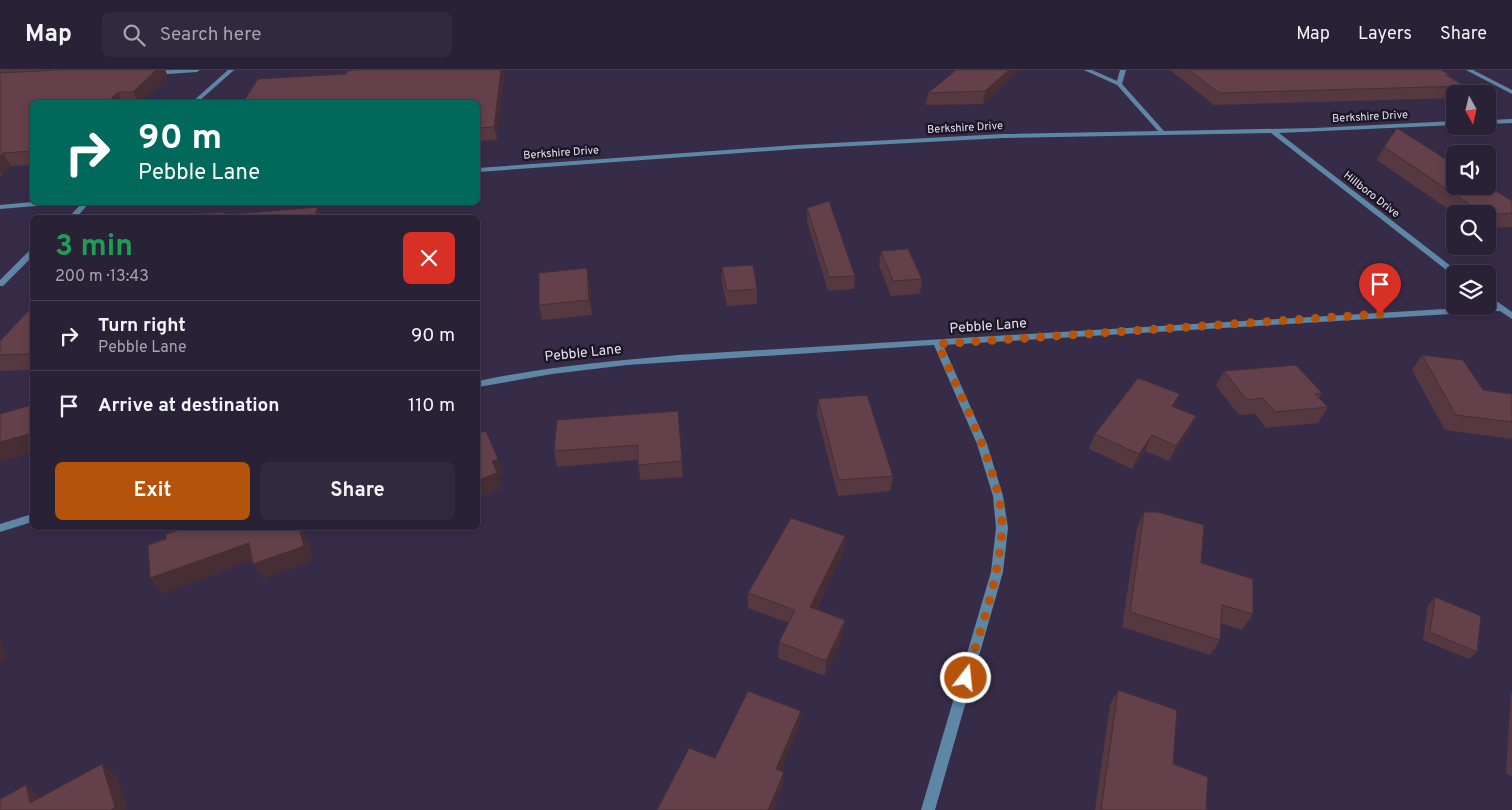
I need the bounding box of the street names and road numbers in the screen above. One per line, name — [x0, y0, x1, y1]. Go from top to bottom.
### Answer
street label: Berkshire Drive — [1332, 108, 1408, 126]
street label: Berkshire Drive — [927, 119, 1003, 137]
street label: Berkshire Drive — [523, 143, 599, 163]
street label: Hillboro Drive — [1340, 168, 1402, 221]
street label: Pebble Lane — [949, 315, 1027, 338]
street label: Pebble Lane — [544, 341, 623, 366]

